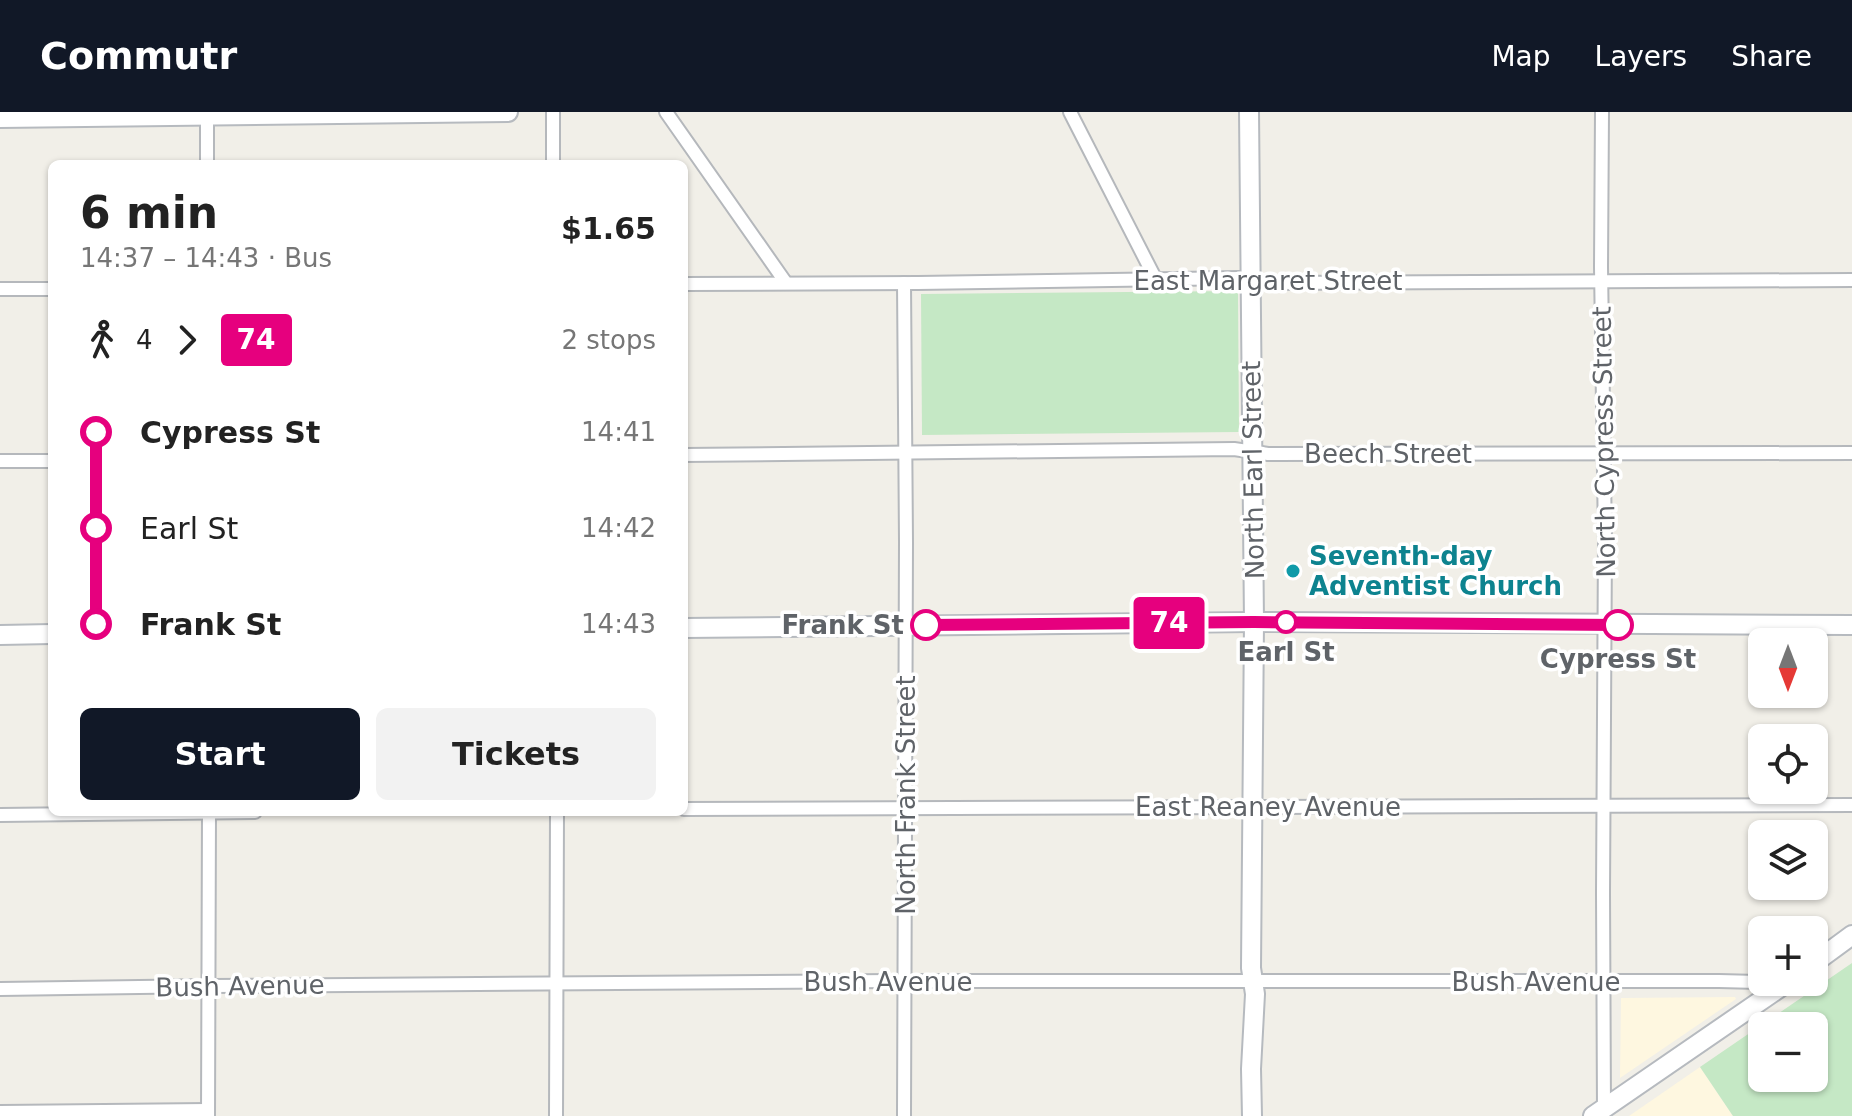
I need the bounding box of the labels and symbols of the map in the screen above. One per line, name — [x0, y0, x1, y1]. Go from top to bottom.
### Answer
street label: East Margaret Street — [1134, 266, 1402, 296]
street label: North Cypress Street — [1587, 306, 1621, 578]
street label: North Earl Street — [1236, 360, 1270, 580]
street label: Beech Street — [1304, 439, 1472, 469]
place label: Seventh-day Adventist Church — [1309, 541, 1562, 601]
marker: Seventh-day Adventist Church — [1284, 562, 1302, 580]
line badge: 74 — [1133, 597, 1205, 649]
place label: Frank St — [782, 610, 904, 640]
marker: Frank St — [911, 610, 941, 640]
marker: Cypress St — [1603, 610, 1633, 640]
marker: Earl St — [1275, 611, 1297, 633]
north arrow — [1748, 628, 1828, 708]
place label: Earl St — [1237, 637, 1335, 667]
place label: Cypress St — [1540, 644, 1696, 674]
street label: North Frank Street — [891, 675, 921, 915]
street label: East Reaney Avenue — [1135, 792, 1401, 822]
street label: Bush Avenue — [803, 967, 973, 997]
street label: Bush Avenue — [1451, 967, 1621, 997]
street label: Bush Avenue — [155, 970, 325, 1002]

